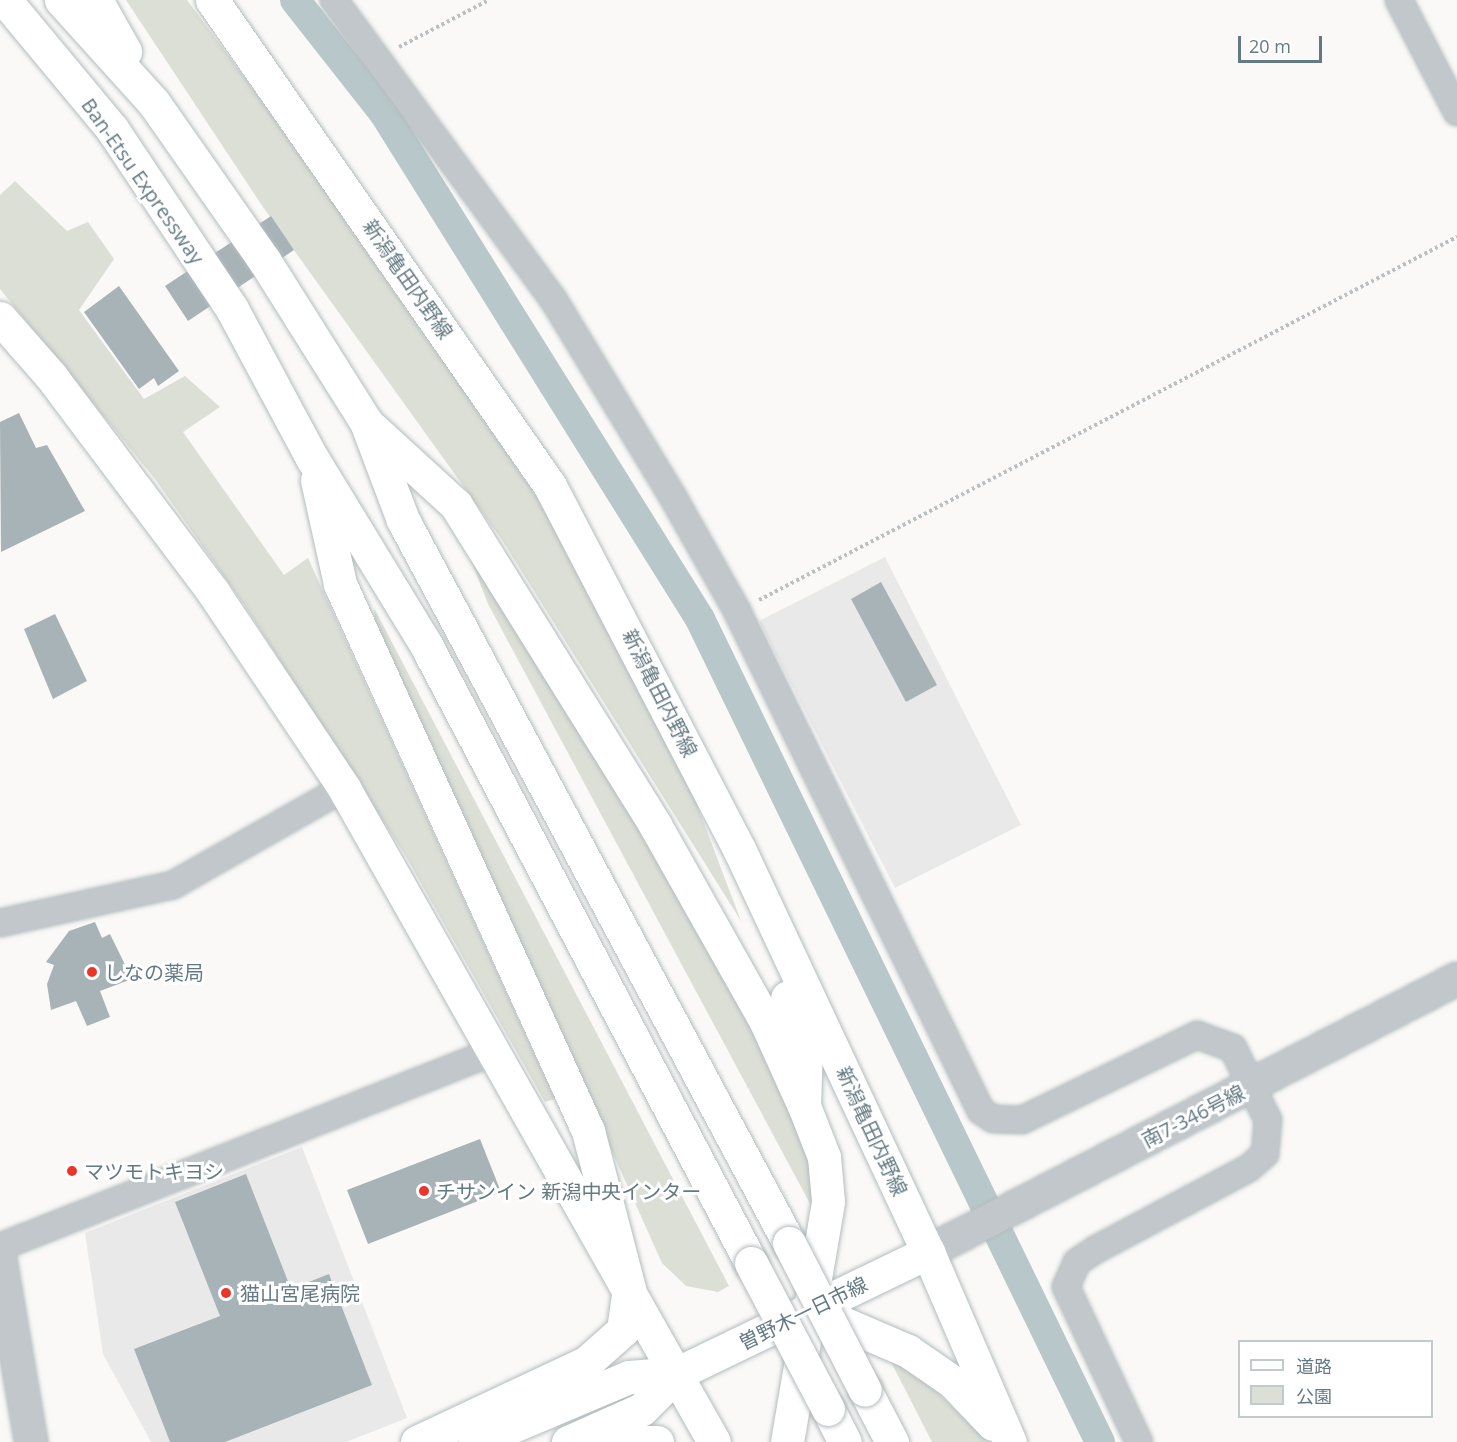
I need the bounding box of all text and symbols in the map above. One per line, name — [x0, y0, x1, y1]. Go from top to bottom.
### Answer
scale bar — [1241, 24, 1325, 62]
text: 20 m — [1249, 34, 1291, 58]
street label: Ban-Etsu Expressway — [77, 93, 209, 269]
street label: 新潟亀田内野線 — [358, 215, 458, 343]
street label: 新潟亀田内野線 — [618, 625, 702, 761]
place label: しなの薬局 — [104, 960, 204, 984]
marker: しなの薬局 — [85, 965, 99, 979]
street label: 新潟亀田内野線 — [832, 1062, 912, 1200]
street label: 南7-346号線 — [1138, 1080, 1248, 1152]
place label: マツモトキヨシ — [84, 1159, 224, 1183]
marker: マツモトキヨシ — [65, 1164, 79, 1178]
place label: チサンイン 新潟中央インター — [436, 1179, 701, 1203]
marker: チサンイン 新潟中央インター — [417, 1184, 431, 1198]
street label: 曽野木一日市線 — [735, 1272, 871, 1354]
place label: 猫山宮尾病院 — [240, 1281, 360, 1305]
marker: 猫山宮尾病院 — [217, 1284, 235, 1302]
legend — [1238, 1340, 1433, 1418]
text: 道路 — [1296, 1354, 1332, 1378]
text: 公園 — [1296, 1384, 1332, 1408]

